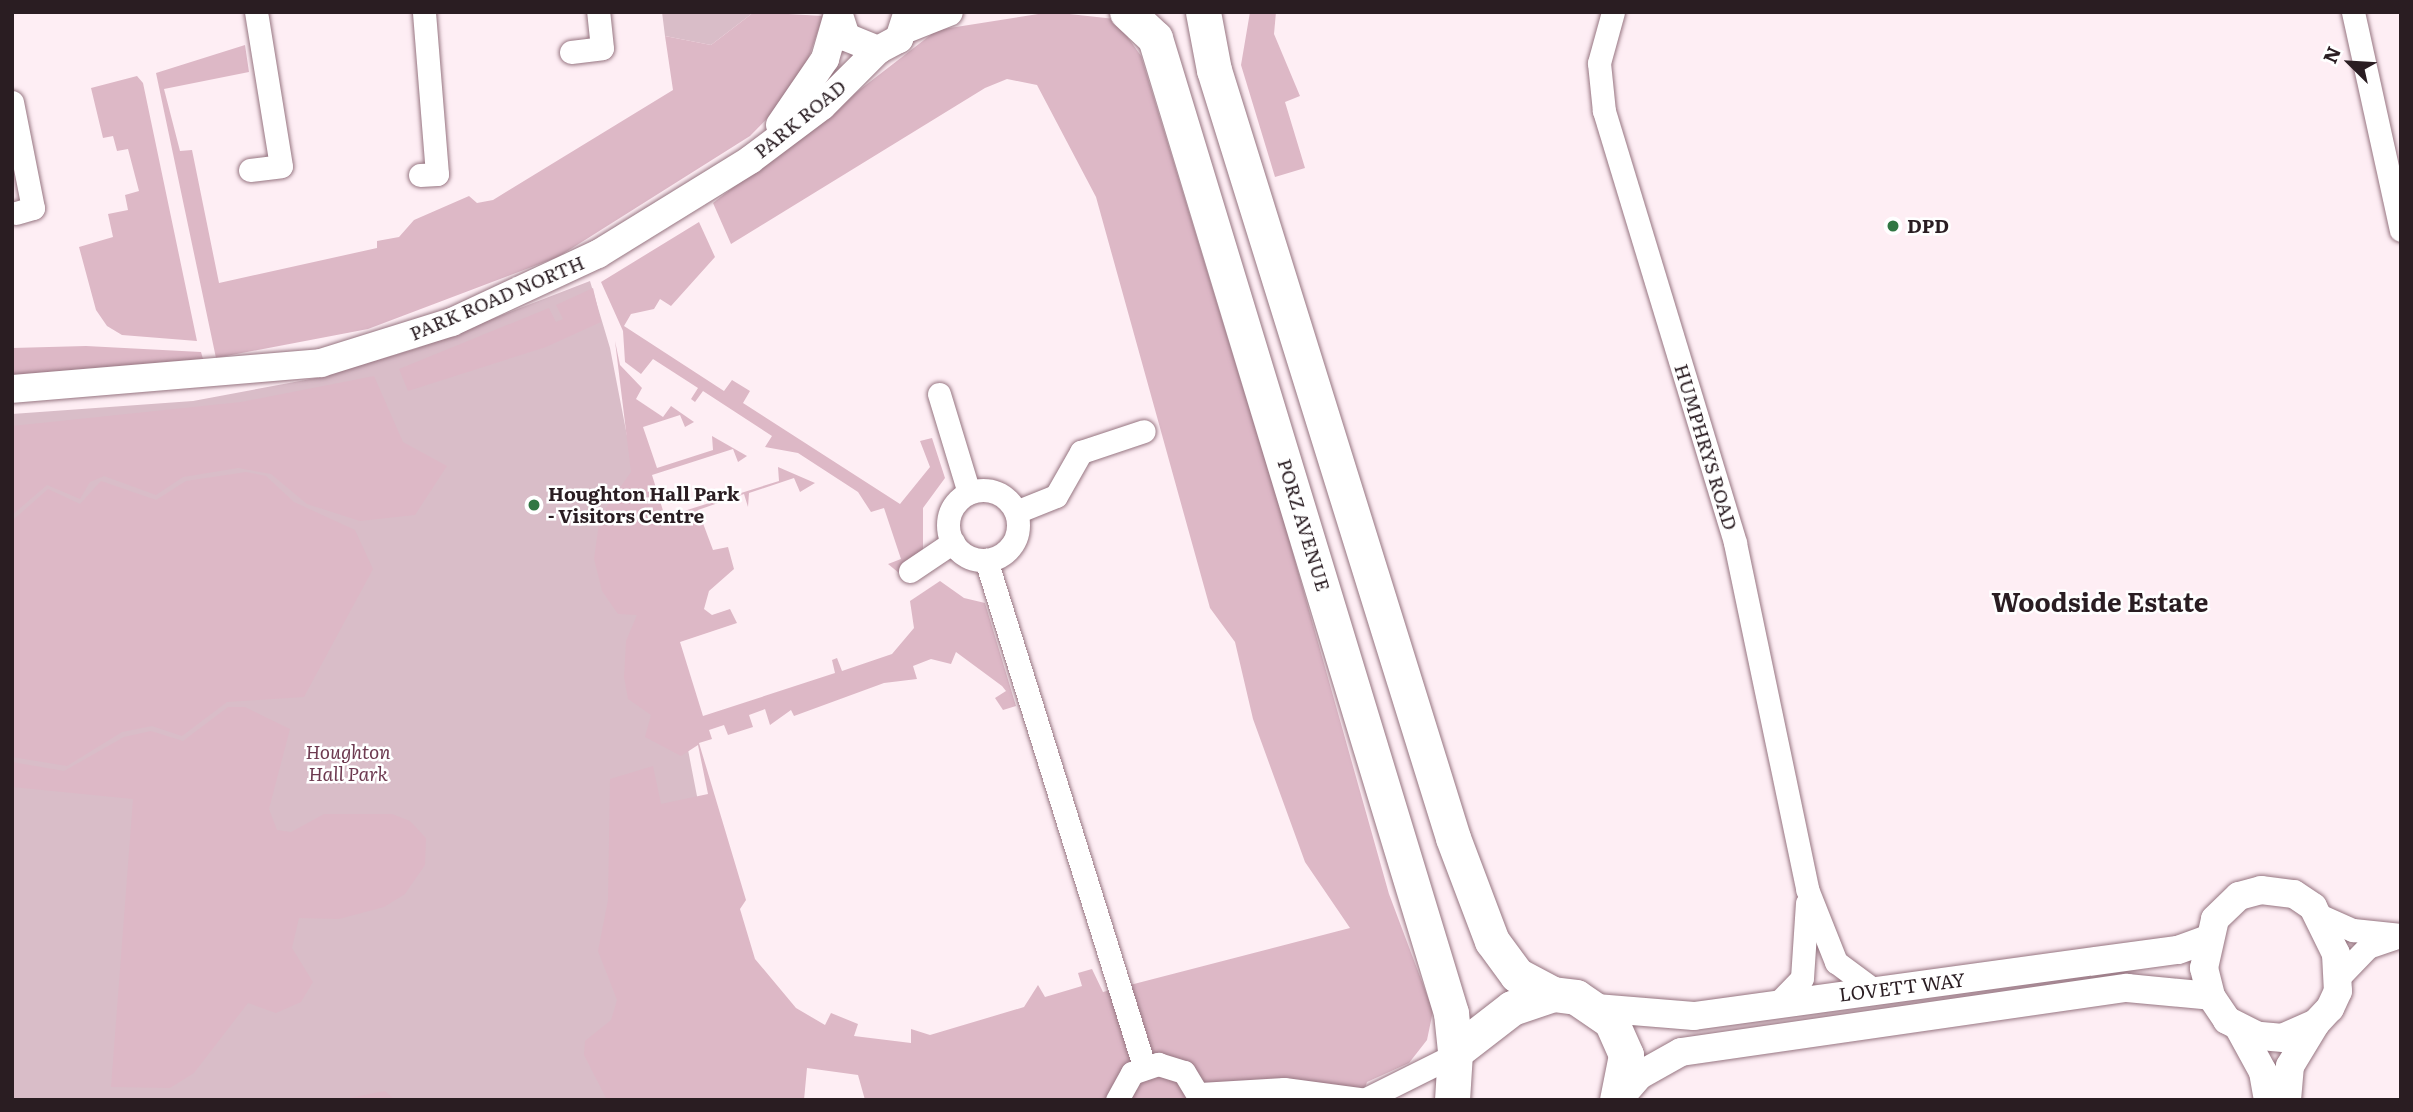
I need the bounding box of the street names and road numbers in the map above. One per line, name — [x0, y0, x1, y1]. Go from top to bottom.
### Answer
street label: PARK ROAD — [750, 75, 850, 163]
street label: PARK ROAD NORTH — [406, 251, 588, 345]
street label: HUMPHRYS ROAD — [1670, 361, 1742, 533]
street label: PORZ AVENUE — [1273, 456, 1335, 594]
street label: LOVETT WAY — [1837, 968, 1967, 1006]

